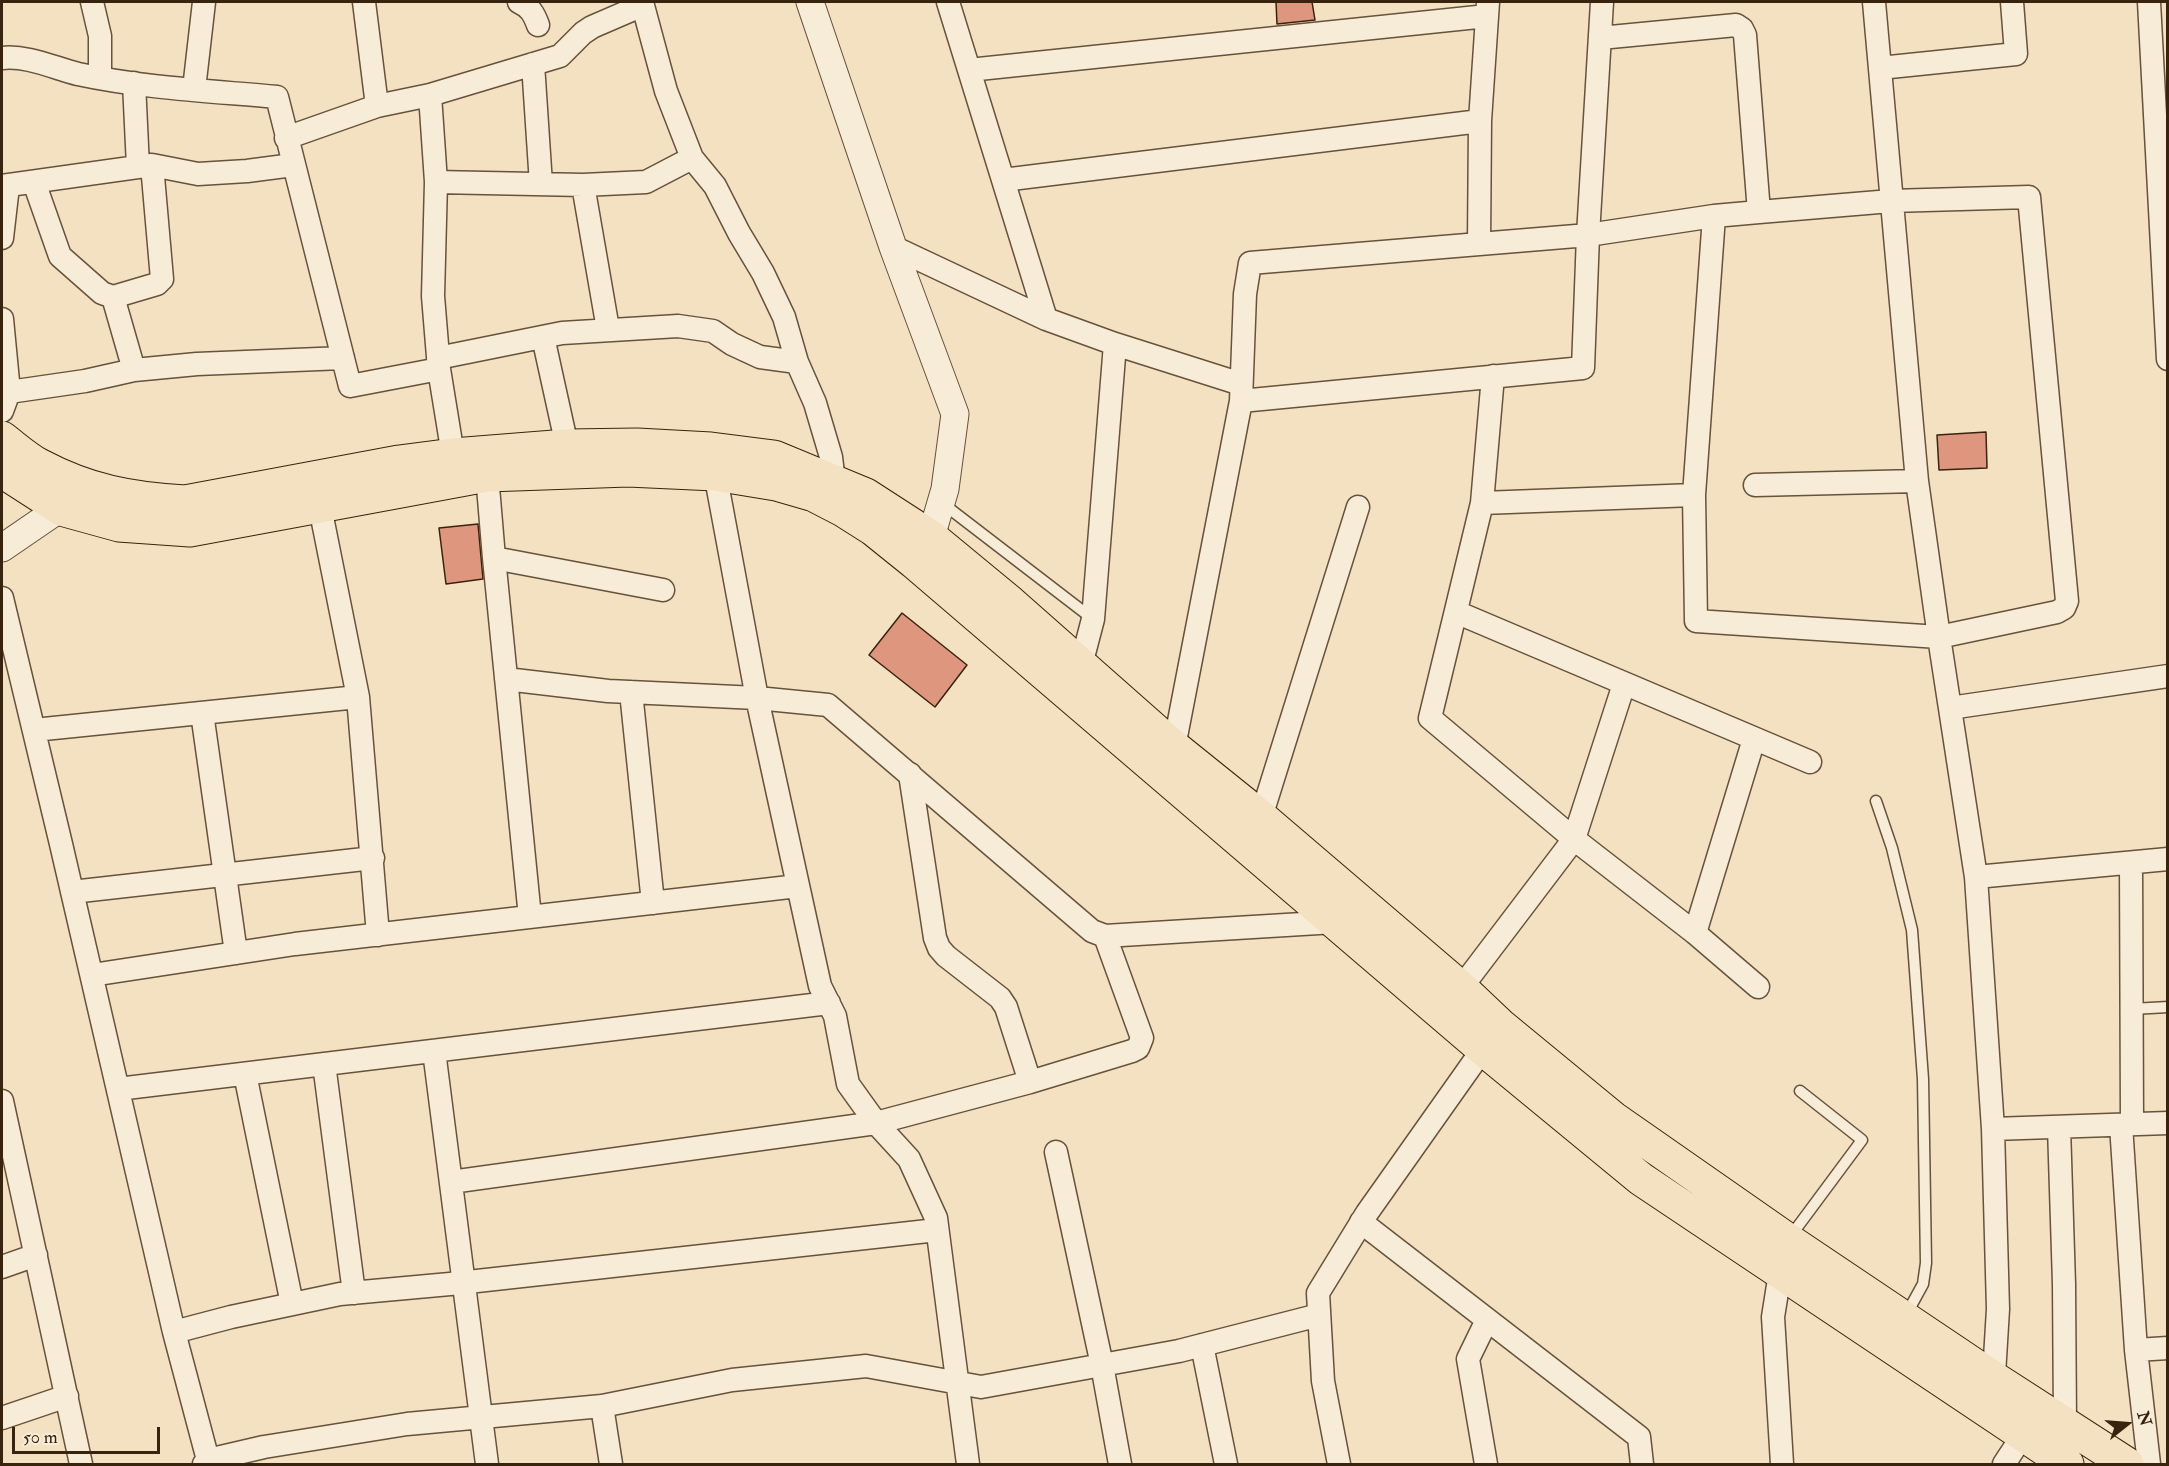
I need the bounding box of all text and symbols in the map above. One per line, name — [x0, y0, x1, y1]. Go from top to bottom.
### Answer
north arrow — [2097, 1394, 2157, 1454]
text: N — [2133, 1409, 2156, 1429]
scale bar — [15, 1415, 164, 1453]
text: 50 m — [23, 1426, 58, 1449]

